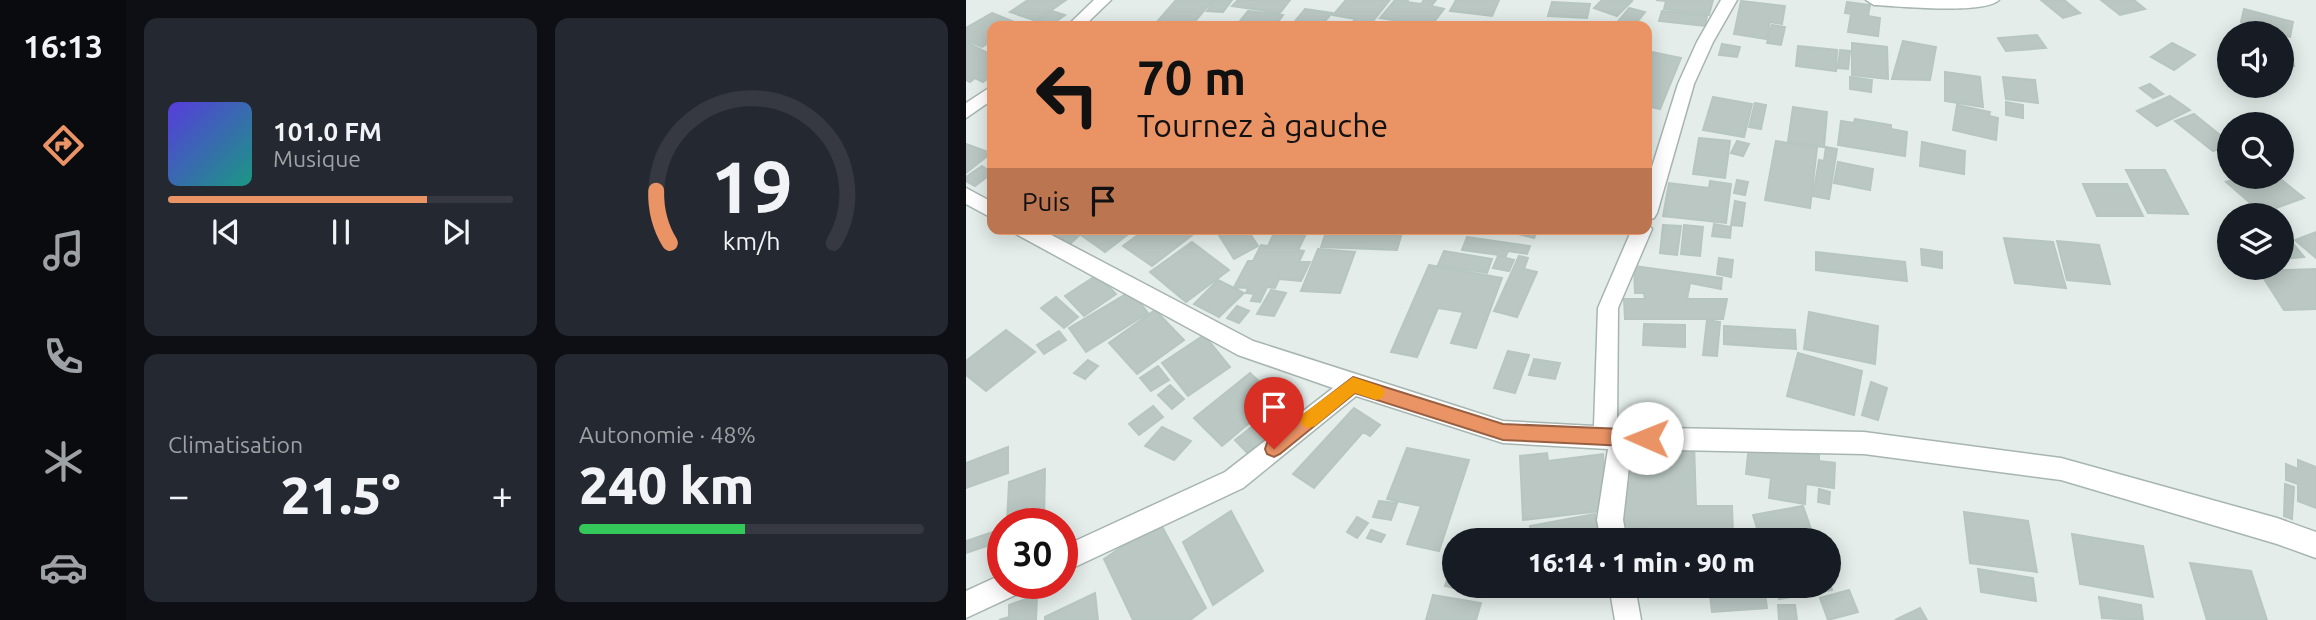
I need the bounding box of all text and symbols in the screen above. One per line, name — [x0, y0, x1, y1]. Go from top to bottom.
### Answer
map controls — [2217, 21, 2294, 280]
button: sound — [2217, 21, 2294, 98]
text: 16:13 — [23, 28, 103, 64]
icon: left — [1022, 49, 1113, 140]
text: 70 m — [1137, 49, 1246, 104]
text: Tournez à gauche — [1137, 107, 1388, 143]
button: search — [2217, 112, 2294, 189]
text: 101.0 FM — [273, 117, 382, 146]
icon: directions — [39, 121, 88, 170]
text: 19 — [710, 145, 793, 227]
text: Musique — [273, 146, 361, 171]
icon: arrive — [1084, 182, 1122, 220]
text: Puis — [1022, 187, 1070, 216]
button: layers — [2217, 203, 2294, 280]
icon: previous — [207, 213, 245, 251]
icon: pause — [322, 213, 360, 251]
icon: next — [437, 213, 475, 251]
icon: music — [39, 226, 88, 275]
text: km/h — [723, 227, 780, 255]
icon: phone — [39, 332, 88, 381]
pin — [1244, 377, 1304, 449]
icon: arrive — [1255, 388, 1293, 426]
position arrow — [1610, 401, 1684, 475]
text: Autonomie · 48% — [579, 422, 756, 447]
text: Climatisation — [168, 432, 303, 457]
icon: climate — [39, 437, 88, 486]
text: 240 km — [579, 456, 754, 514]
text: 21.5° — [281, 466, 400, 524]
text: − — [168, 474, 189, 516]
text: + — [492, 474, 513, 516]
speed limit sign: 30 — [987, 508, 1078, 599]
icon: car — [39, 543, 88, 592]
text: 16:14 · 1 min · 90 m — [1528, 548, 1755, 577]

